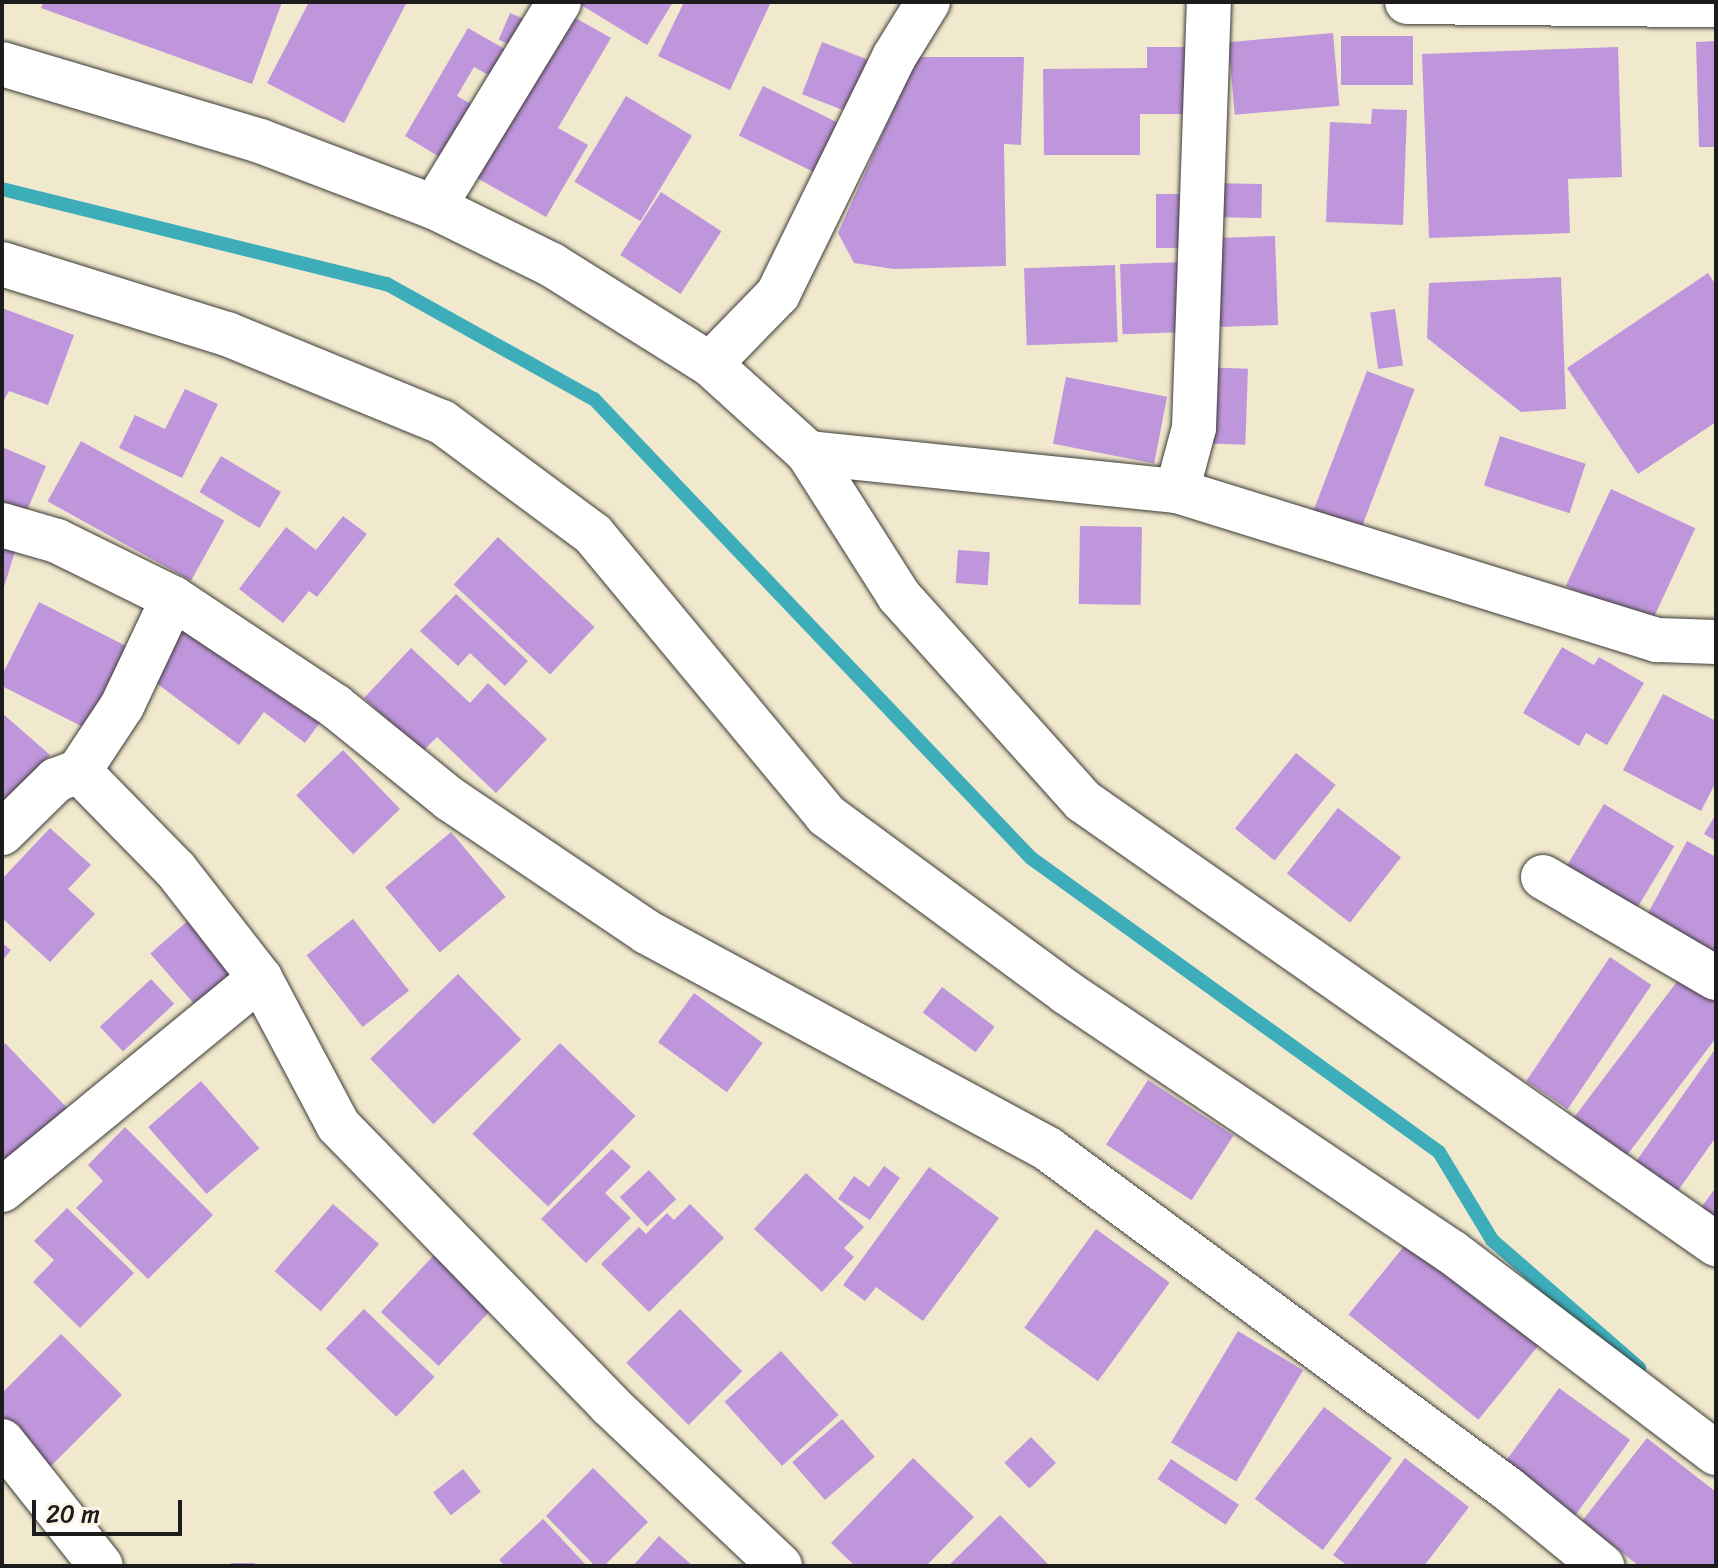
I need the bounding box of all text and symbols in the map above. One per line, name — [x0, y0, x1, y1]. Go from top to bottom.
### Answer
scale bar — [36, 1484, 186, 1534]
text: 20 m — [46, 1493, 100, 1535]

